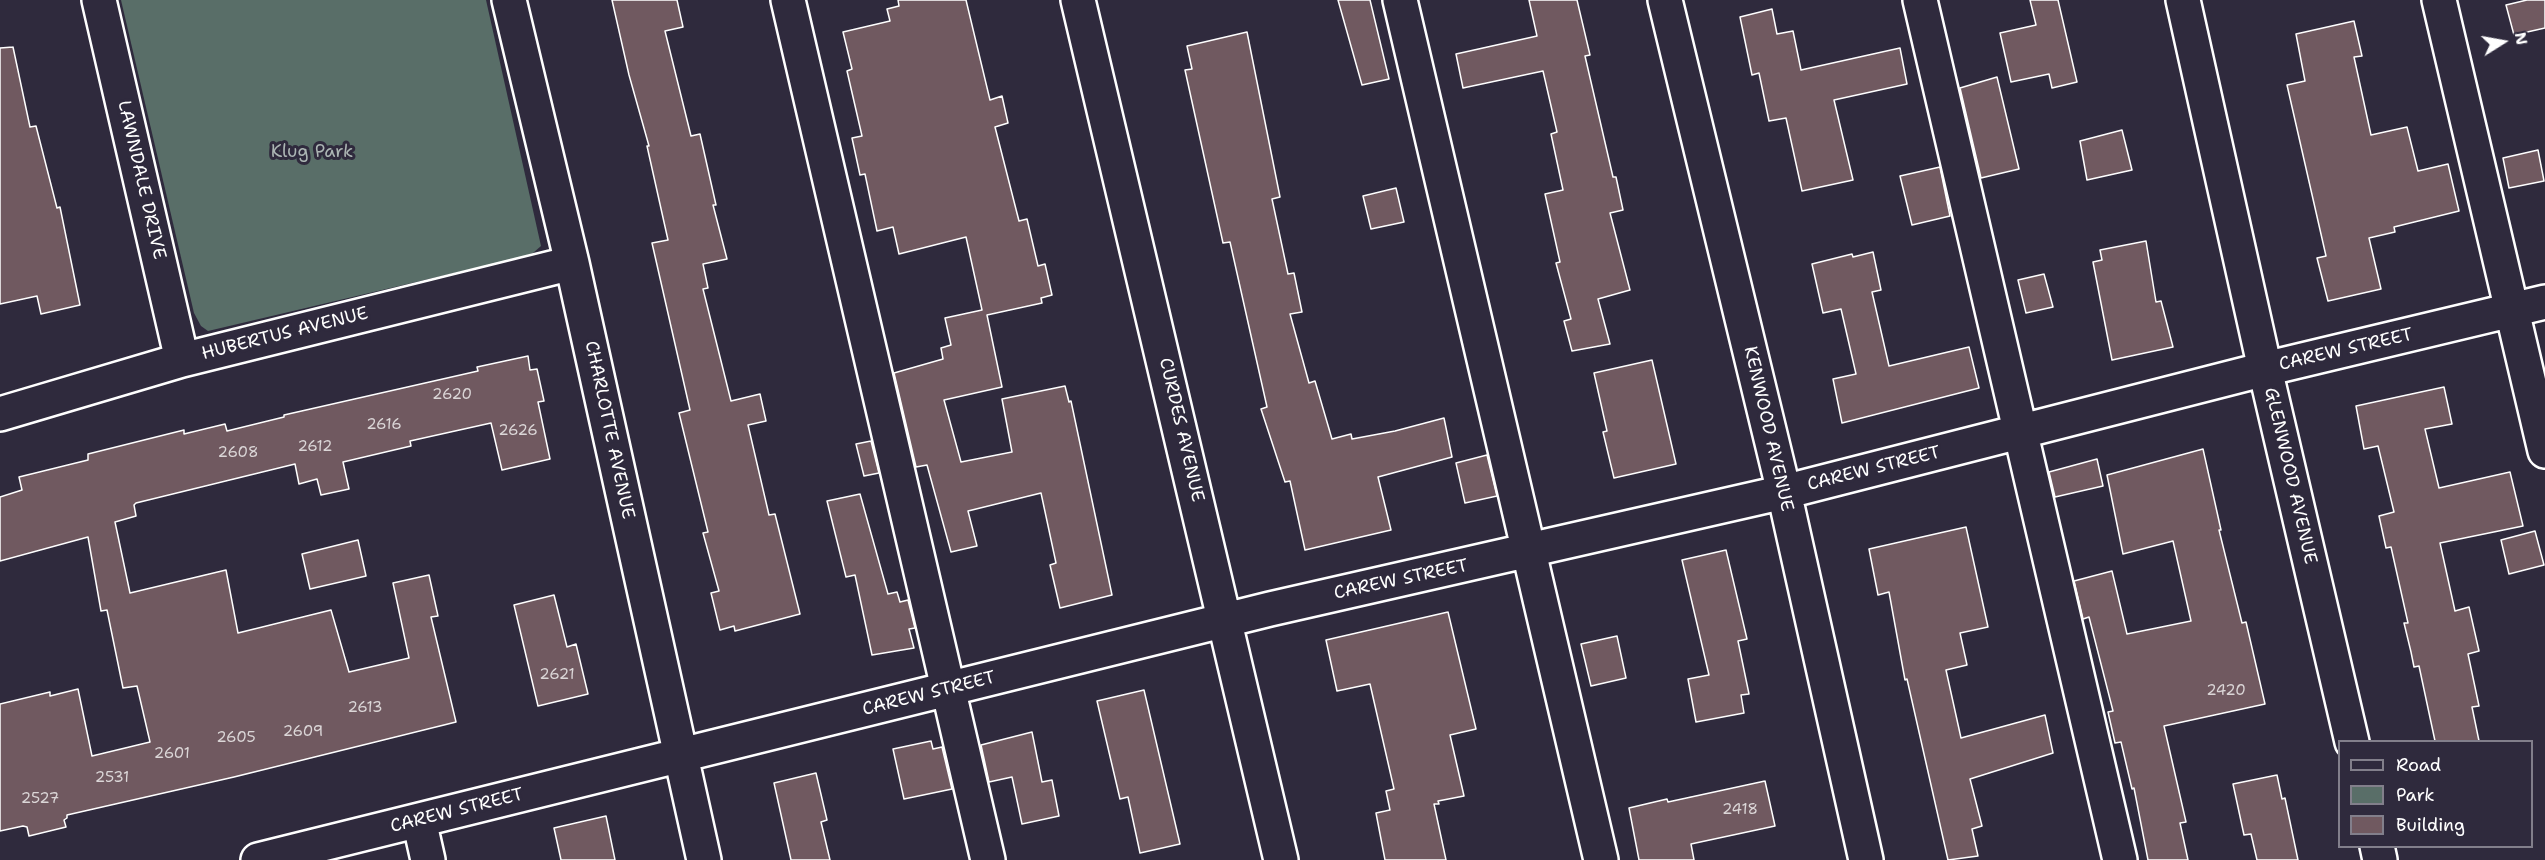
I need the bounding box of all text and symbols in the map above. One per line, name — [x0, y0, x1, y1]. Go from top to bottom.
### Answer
north arrow — [2473, 12, 2533, 72]
text: N — [2510, 30, 2533, 47]
street label: LAWNDALE DRIVE — [112, 99, 170, 261]
park label: Klug Park — [271, 141, 353, 163]
street label: HUBERTUS AVENUE — [200, 303, 370, 365]
street label: CAREW STREET — [2277, 324, 2415, 376]
street label: CHARLOTTE AVENUE — [580, 339, 638, 521]
street label: KENWOOD AVENUE — [1738, 344, 1798, 514]
street label: CURDES AVENUE — [1154, 356, 1208, 504]
house number: 2620 — [432, 386, 472, 404]
street label: GLENWOOD AVENUE — [2259, 386, 2321, 566]
house number: 2616 — [366, 416, 402, 434]
house number: 2626 — [498, 422, 538, 440]
house number: 2612 — [297, 438, 333, 456]
street label: CAREW STREET — [1805, 442, 1943, 496]
house number: 2608 — [218, 444, 258, 462]
street label: CAREW STREET — [1332, 555, 1470, 605]
house number: 2621 — [539, 666, 575, 684]
street label: CAREW STREET — [860, 667, 998, 721]
house number: 2420 — [2206, 682, 2246, 700]
house number: 2613 — [347, 699, 383, 717]
house number: 2609 — [283, 723, 323, 741]
house number: 2605 — [216, 729, 256, 747]
legend — [2338, 740, 2533, 848]
house number: 2601 — [154, 745, 190, 763]
text: Road — [2396, 753, 2441, 777]
house number: 2531 — [95, 769, 129, 787]
text: Park — [2396, 783, 2435, 807]
street label: CAREW STREET — [388, 784, 526, 838]
house number: 2527 — [21, 790, 59, 808]
house number: 2418 — [1722, 801, 1758, 819]
text: Building — [2396, 813, 2465, 837]

